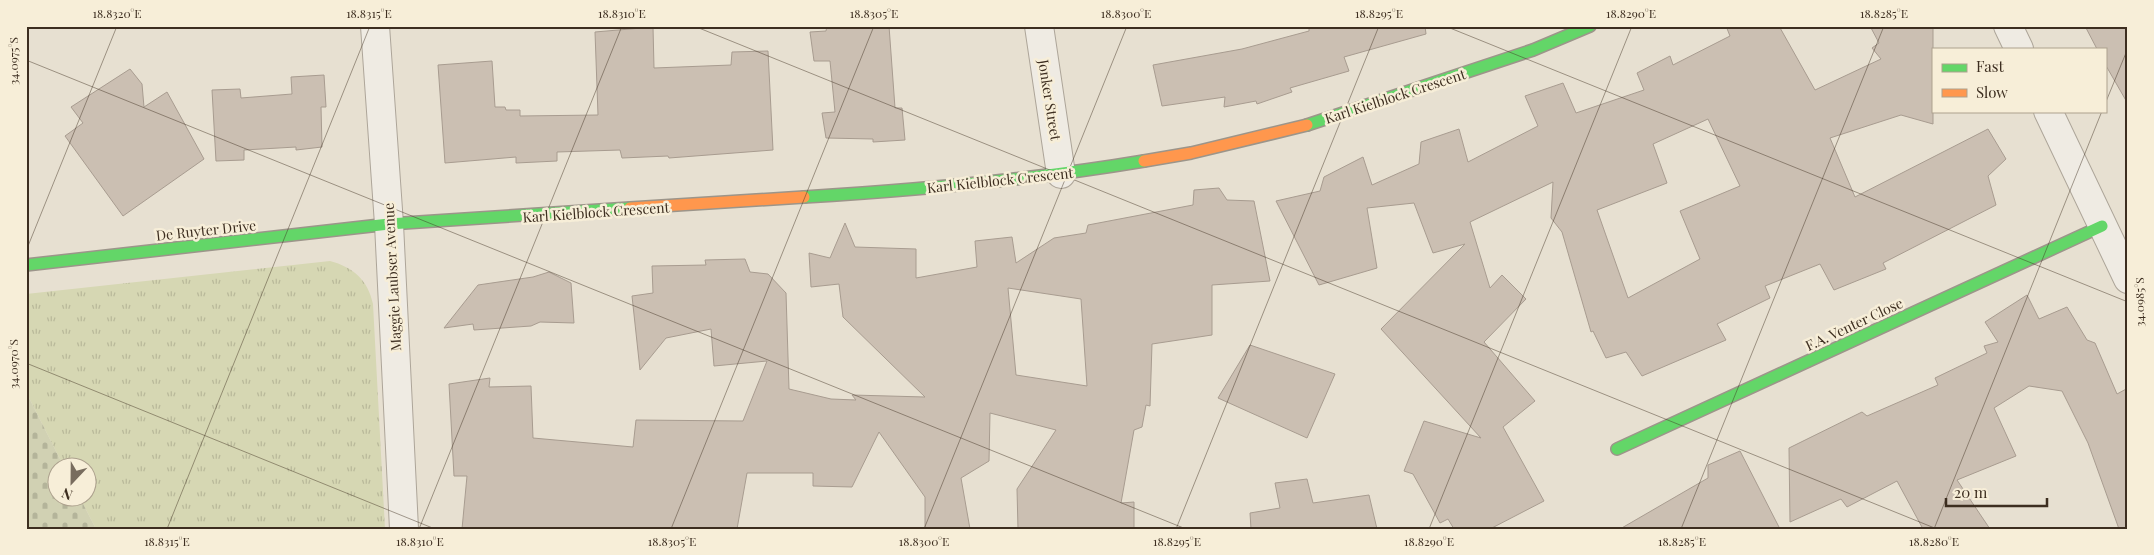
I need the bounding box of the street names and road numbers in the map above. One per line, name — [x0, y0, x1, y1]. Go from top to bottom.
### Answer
street label: Jonker Street — [1034, 57, 1066, 143]
street label: Karl Kielblock Crescent — [1322, 64, 1469, 128]
street label: Karl Kielblock Crescent — [926, 163, 1075, 197]
street label: Karl Kielblock Crescent — [522, 197, 671, 227]
street label: Maggie Laubser Avenue — [379, 202, 405, 352]
street label: De Ruyter Drive — [155, 215, 257, 245]
street label: F.A. Venter Close — [1802, 293, 1906, 355]

